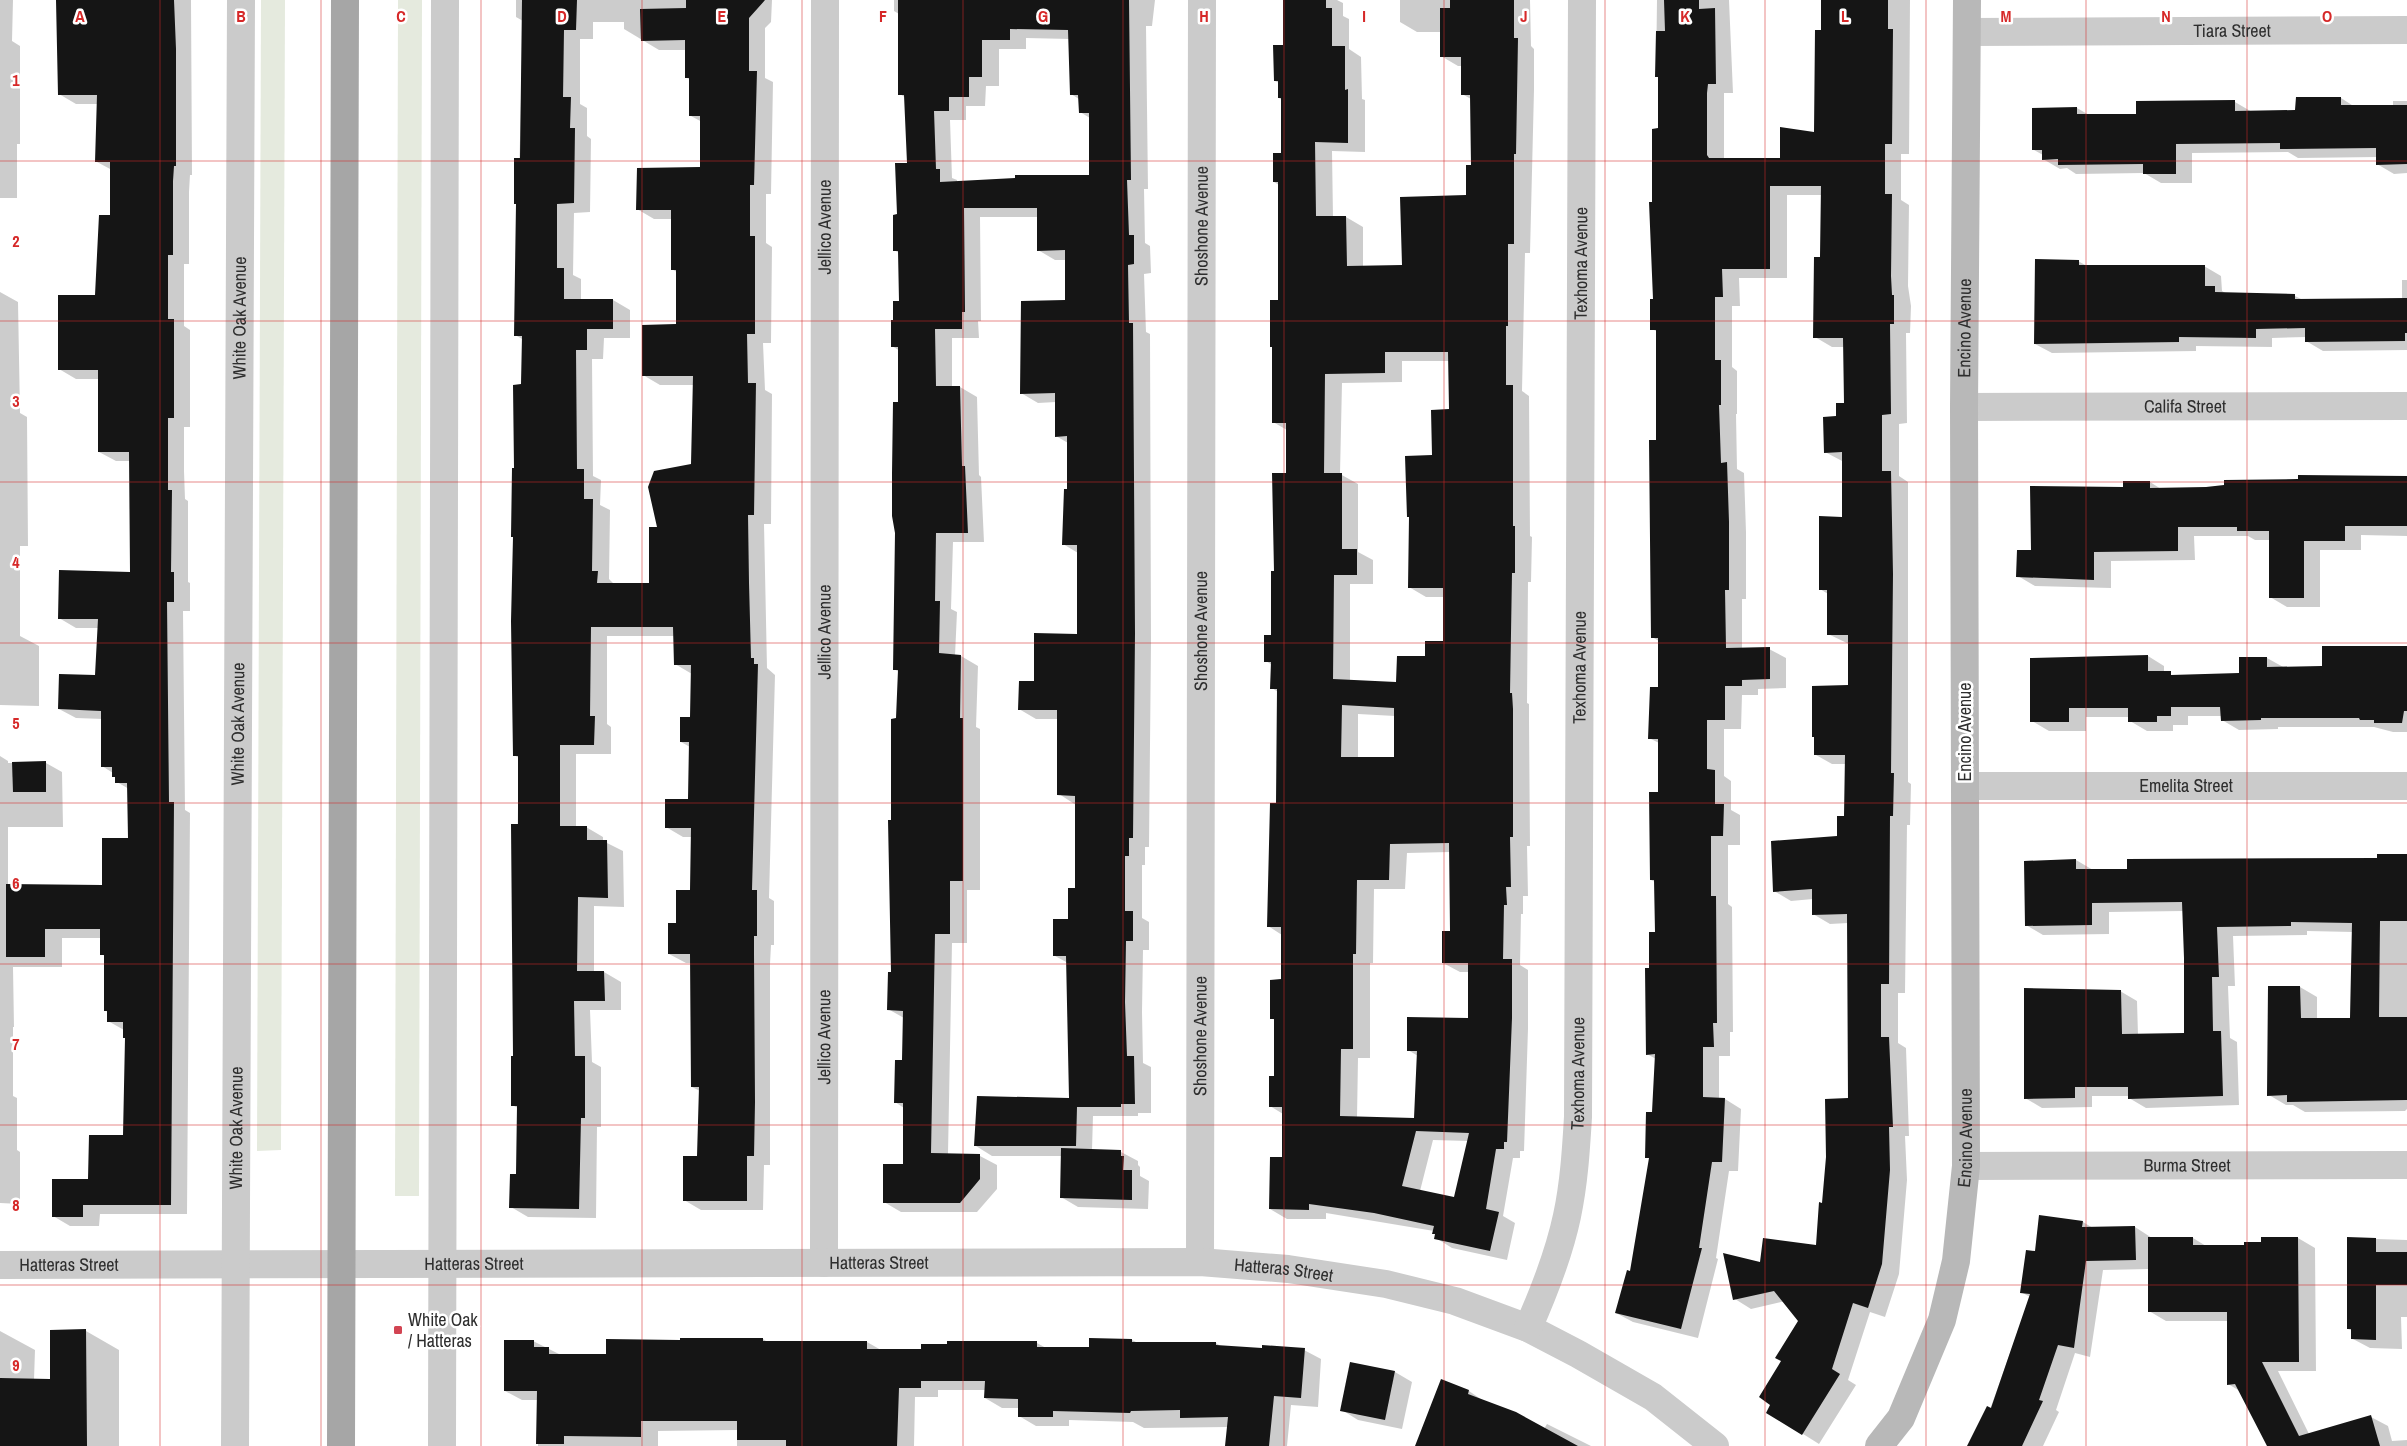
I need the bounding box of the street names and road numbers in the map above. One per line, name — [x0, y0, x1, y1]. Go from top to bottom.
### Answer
street label: Tiara Street — [2193, 18, 2271, 43]
street label: Shoshone Avenue — [1189, 166, 1214, 286]
street label: Jellico Avenue — [812, 179, 837, 275]
street label: Texhoma Avenue — [1568, 207, 1593, 320]
street label: White Oak Avenue — [226, 256, 252, 380]
street label: Encino Avenue — [1951, 278, 1977, 378]
street label: Califa Street — [2144, 393, 2226, 419]
street label: Shoshone Avenue — [1188, 571, 1213, 691]
street label: Jellico Avenue — [811, 584, 837, 680]
street label: Texhoma Avenue — [1566, 611, 1592, 724]
street label: White Oak Avenue — [225, 662, 250, 786]
street label: Encino Avenue — [1952, 682, 1977, 782]
street label: Emelita Street — [2139, 773, 2233, 798]
street label: Shoshone Avenue — [1187, 976, 1212, 1096]
street label: Jellico Avenue — [811, 989, 836, 1085]
street label: Texhoma Avenue — [1564, 1017, 1590, 1131]
street label: White Oak Avenue — [223, 1066, 249, 1190]
street label: Encino Avenue — [1951, 1088, 1978, 1189]
street label: Burma Street — [2143, 1152, 2231, 1178]
street label: Hatteras Street — [829, 1250, 929, 1275]
street label: Hatteras Street — [424, 1251, 524, 1276]
street label: Hatteras Street — [19, 1252, 119, 1277]
street label: Hatteras Street — [1233, 1252, 1335, 1288]

